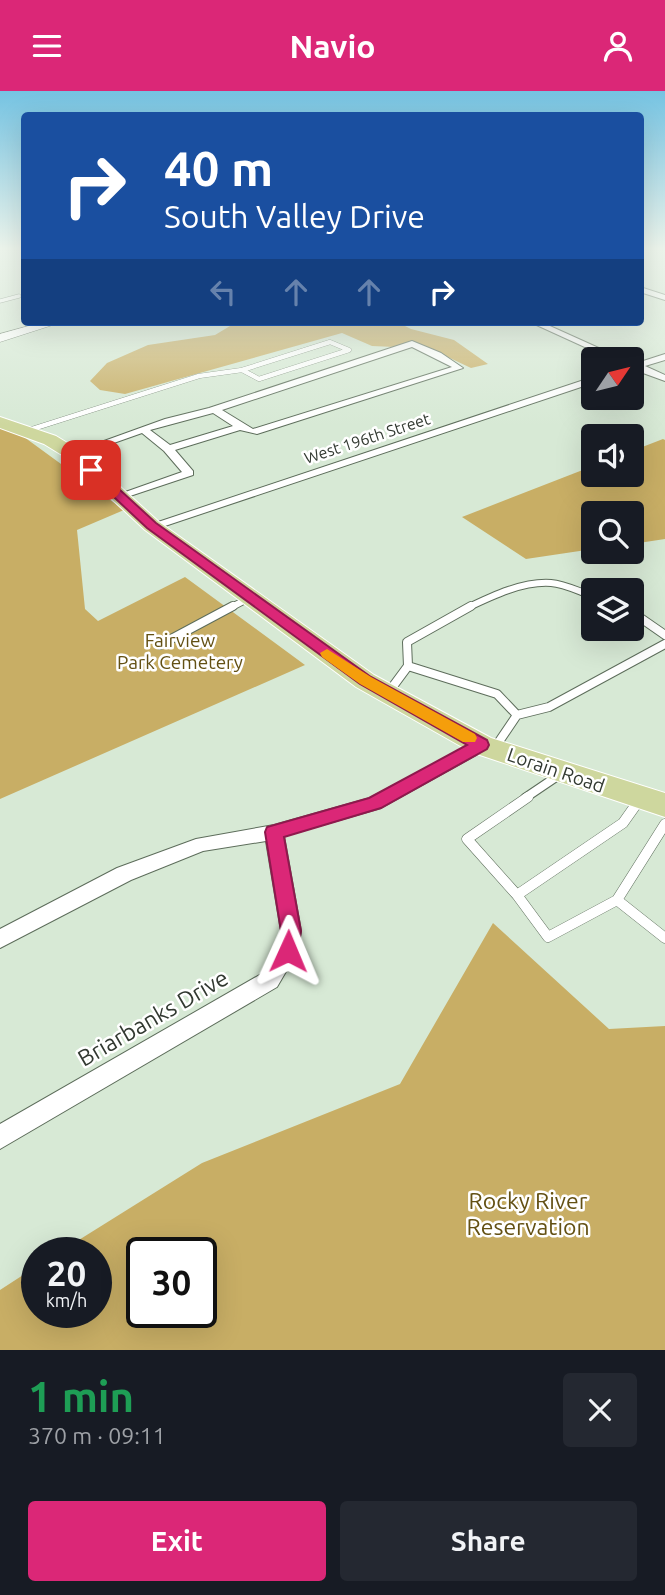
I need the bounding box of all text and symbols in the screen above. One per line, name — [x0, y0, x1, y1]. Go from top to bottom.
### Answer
icon: menu — [28, 27, 66, 65]
icon: person — [599, 27, 637, 65]
text: Navio — [289, 28, 376, 64]
icon: right — [49, 140, 140, 231]
text: 40 m — [164, 140, 273, 195]
text: South Valley Drive — [164, 198, 425, 234]
icon: left — [204, 273, 242, 311]
icon: ahead — [277, 273, 315, 311]
icon: ahead — [350, 273, 388, 311]
icon: right — [423, 273, 461, 311]
north arrow — [581, 347, 644, 409]
map controls — [581, 347, 644, 641]
street label: West 196th Street — [302, 409, 433, 467]
button: sound — [581, 424, 644, 487]
pin — [61, 440, 121, 500]
icon: arrive — [72, 451, 110, 489]
button: search — [581, 501, 644, 564]
button: layers — [581, 578, 644, 641]
park label: Fairview Park Cemetery — [117, 629, 243, 673]
street label: Lorain Road — [505, 743, 607, 797]
position arrow — [251, 914, 325, 988]
street label: Briarbanks Drive — [73, 964, 232, 1071]
park label: Rocky River Reservation — [466, 1188, 590, 1239]
speed limit sign: 30 — [126, 1237, 217, 1328]
text: 20 — [47, 1253, 86, 1293]
text: km/h — [46, 1290, 87, 1310]
text: 1 min — [28, 1373, 134, 1420]
button: close — [563, 1373, 637, 1447]
text: 370 m · 09:11 — [28, 1423, 166, 1448]
button: Exit — [28, 1501, 326, 1581]
button: Share — [340, 1501, 637, 1581]

